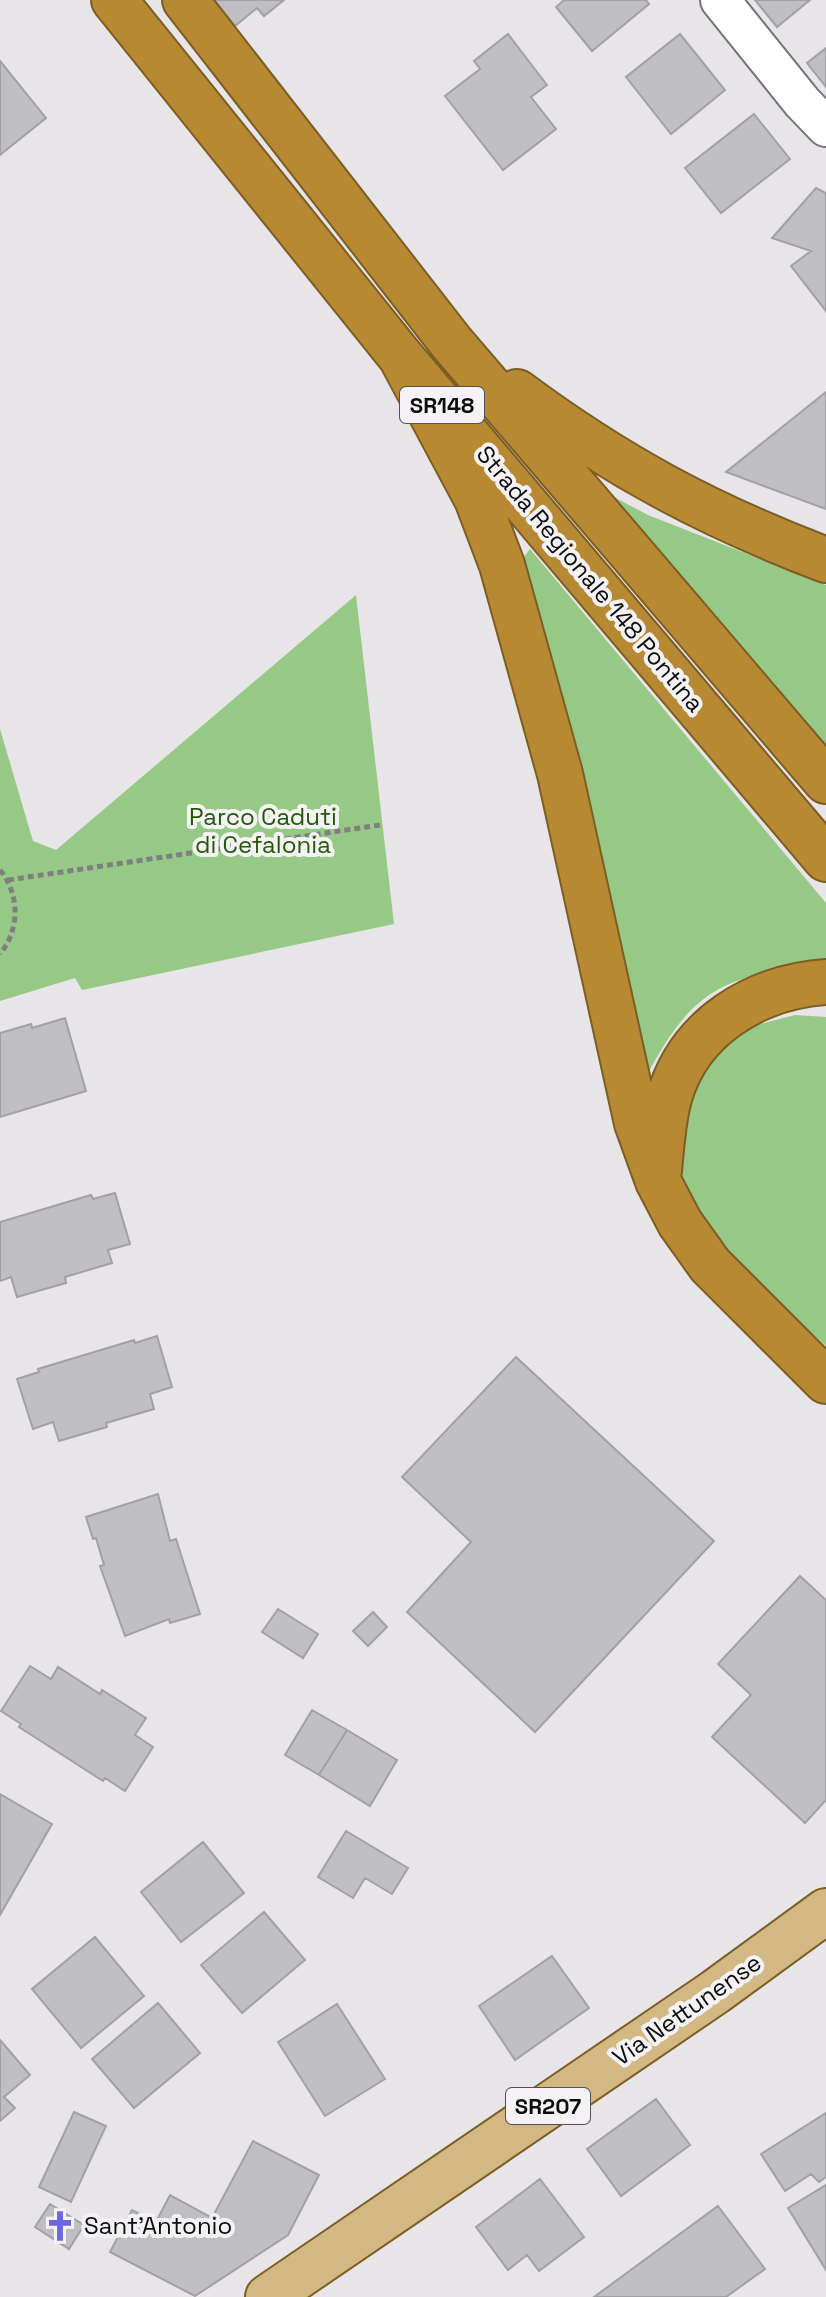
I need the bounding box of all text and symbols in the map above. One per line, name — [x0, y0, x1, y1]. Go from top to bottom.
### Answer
road number: SR148 — [400, 387, 484, 423]
street label: Strada Regionale 148 Pontina — [470, 439, 711, 718]
park label: Parco Caduti di Cefalonia — [189, 801, 337, 860]
street label: Via Nettunense — [606, 1947, 767, 2072]
road number: SR207 — [506, 2088, 590, 2124]
church icon: Sant'Antonio — [43, 2209, 77, 2243]
place label: Sant'Antonio — [84, 2210, 232, 2241]

